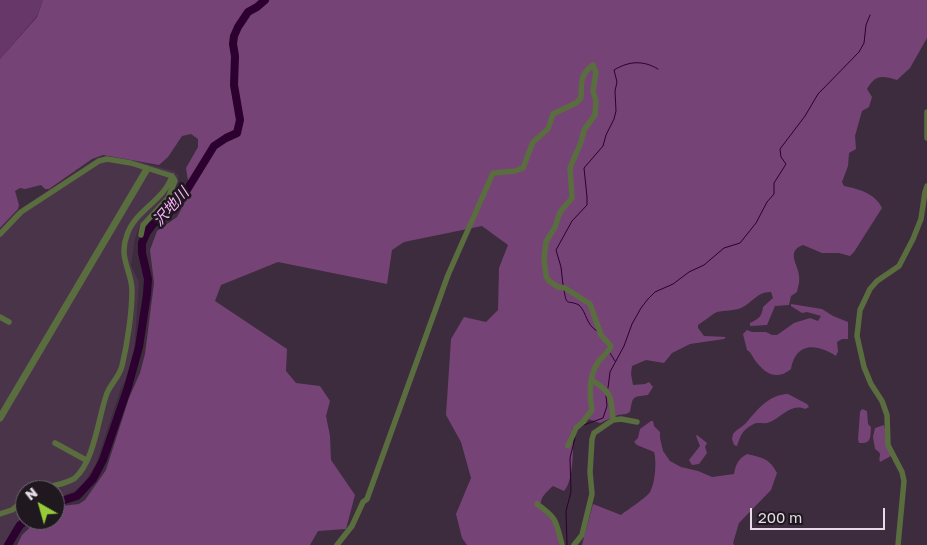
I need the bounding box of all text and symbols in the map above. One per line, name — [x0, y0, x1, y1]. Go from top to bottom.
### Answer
water label: 沢地川 — [149, 184, 193, 230]
north arrow — [15, 480, 65, 530]
text: N — [22, 484, 40, 504]
scale bar — [752, 498, 887, 530]
text: 200 m — [758, 508, 802, 526]

